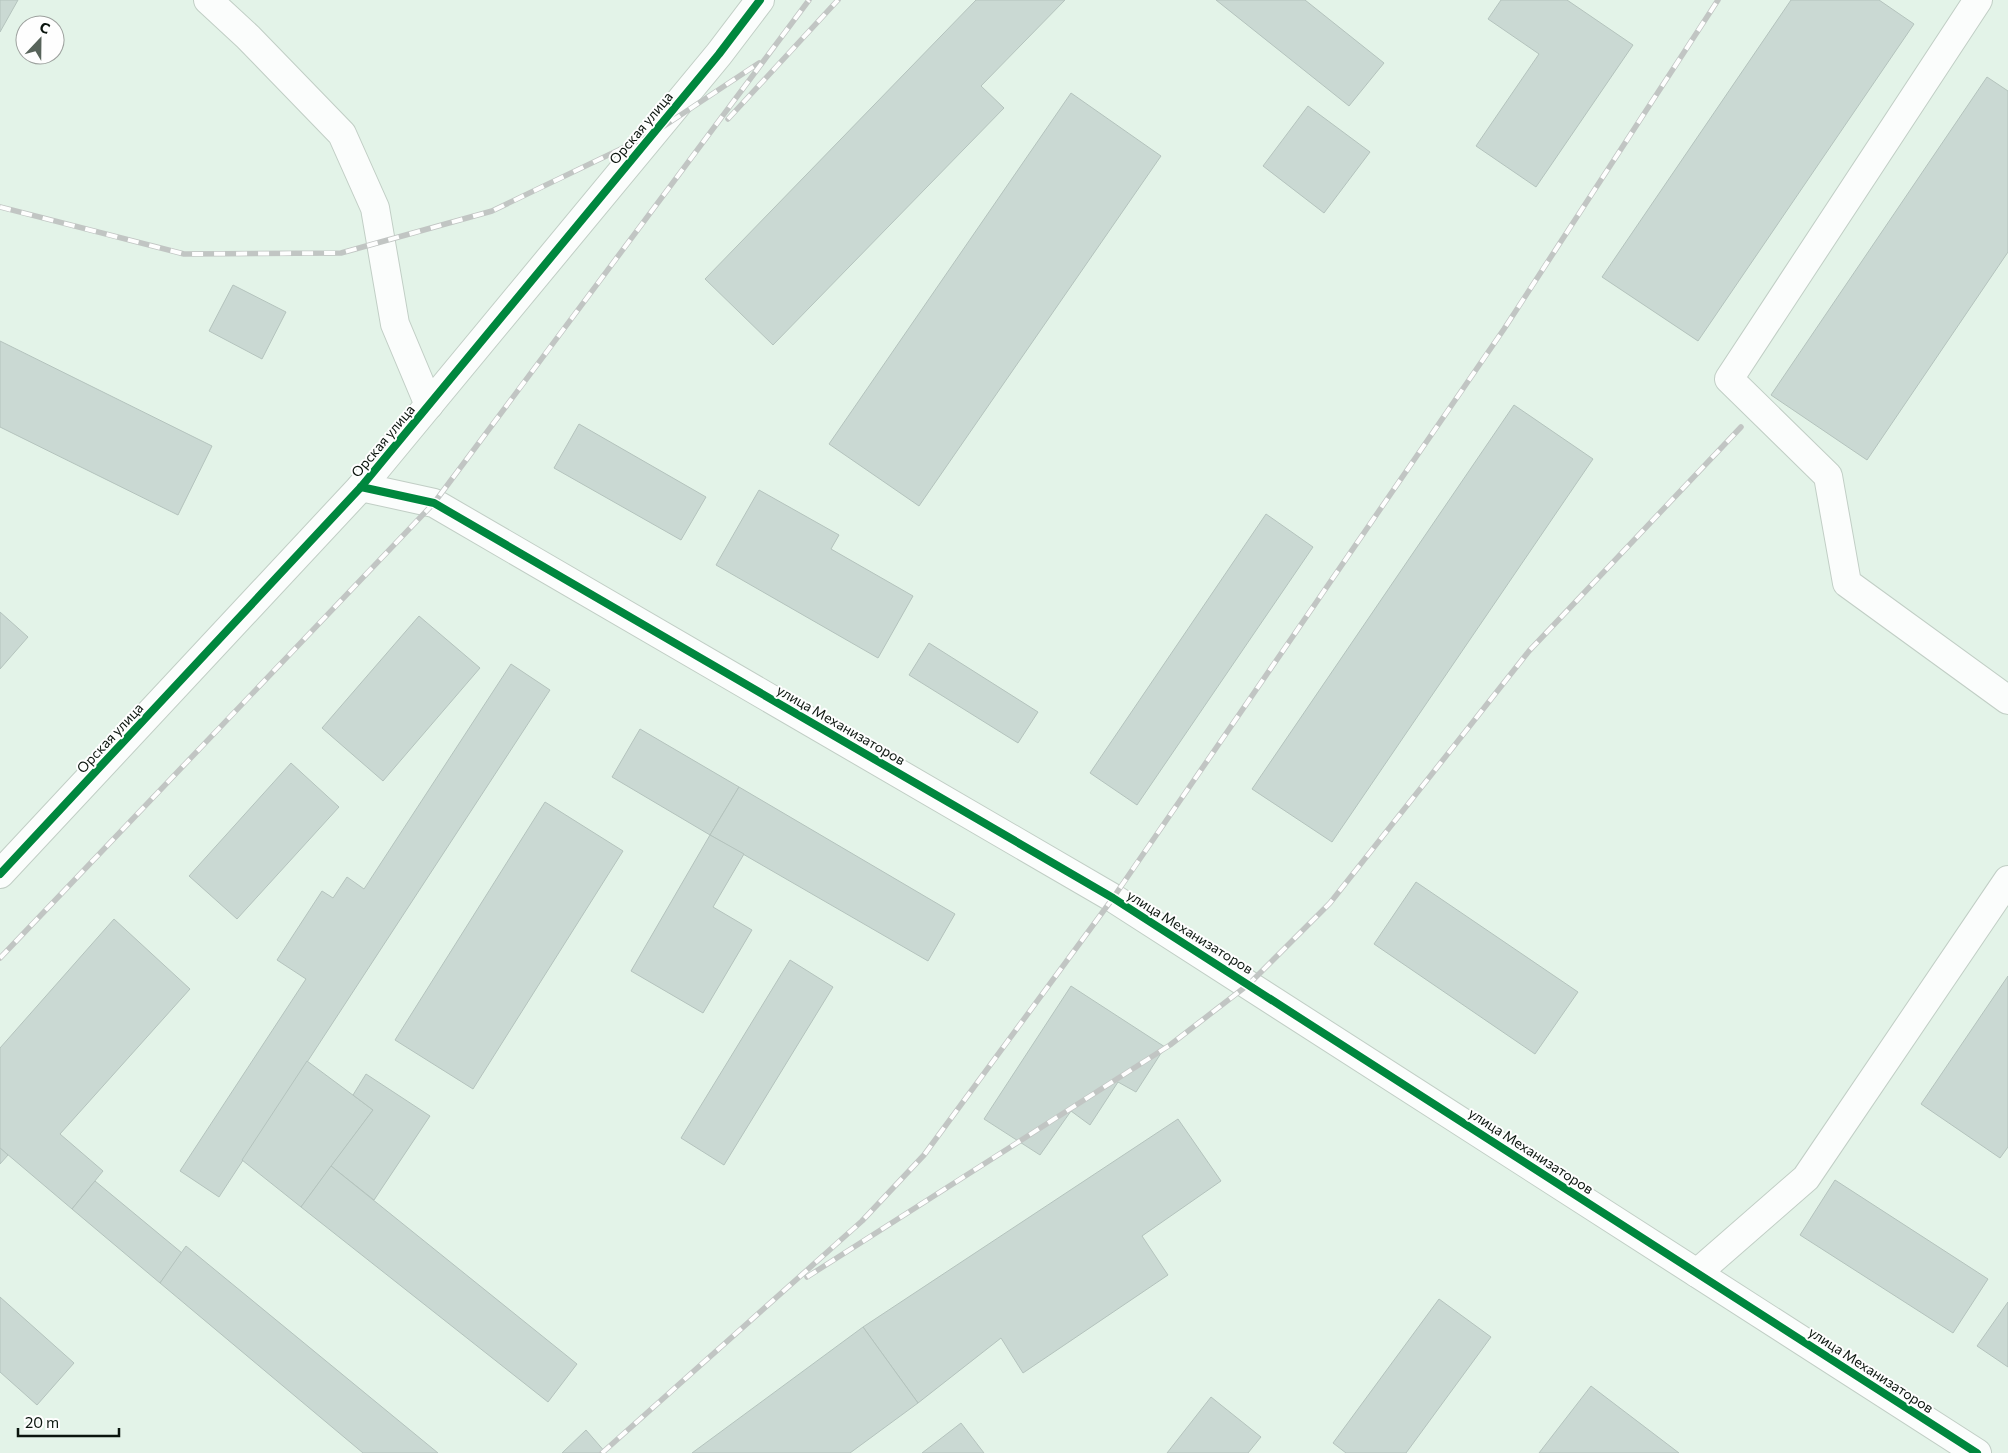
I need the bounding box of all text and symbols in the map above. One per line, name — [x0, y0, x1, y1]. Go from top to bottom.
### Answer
north arrow — [15, 15, 65, 65]
text: С — [37, 18, 53, 37]
street label: Орская улица — [605, 88, 676, 167]
street label: Орская улица — [347, 401, 418, 480]
street label: улица Механизаторов — [774, 681, 908, 768]
street label: Орская улица — [73, 699, 146, 776]
street label: улица Механизаторов — [1124, 886, 1256, 977]
street label: улица Механизаторов — [1466, 1104, 1597, 1197]
street label: улица Механизаторов — [1806, 1323, 1937, 1416]
scale bar — [18, 1406, 119, 1438]
text: 20 m — [25, 1413, 59, 1431]

